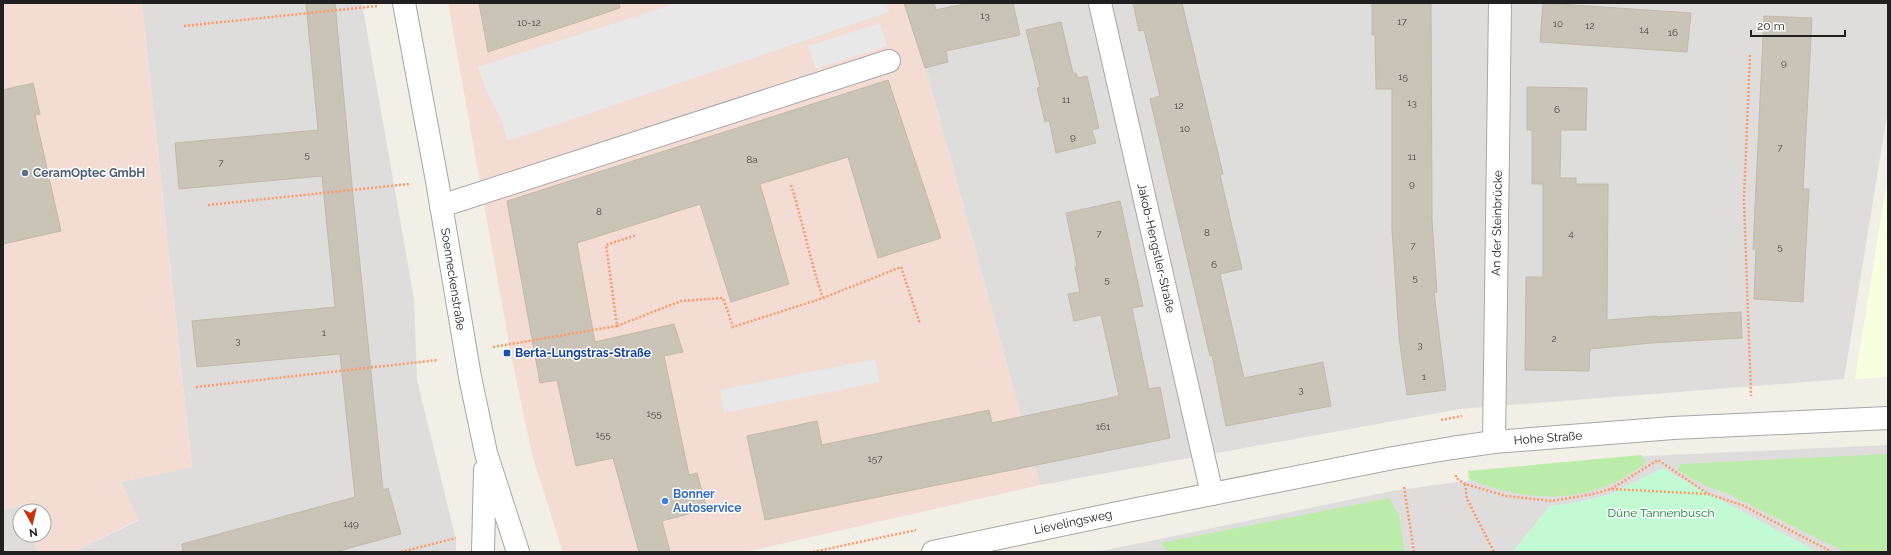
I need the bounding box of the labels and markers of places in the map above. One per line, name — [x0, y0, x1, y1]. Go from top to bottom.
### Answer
place label: CeramOptec GmbH — [33, 166, 145, 180]
marker: CeramOptec GmbH — [20, 168, 30, 178]
place label: Berta-Lungstras-Straße — [515, 346, 651, 360]
marker: Berta-Lungstras-Straße — [502, 348, 512, 358]
place label: Bonner Autoservice — [673, 487, 741, 515]
marker: Bonner Autoservice — [660, 496, 670, 506]

